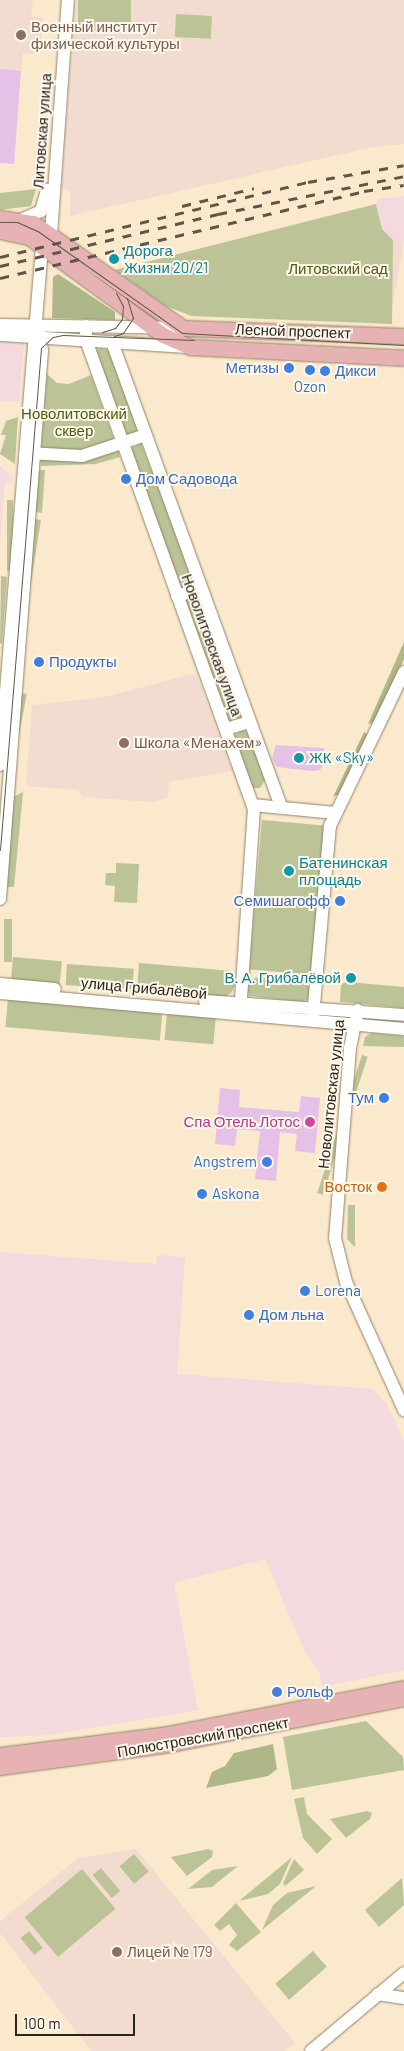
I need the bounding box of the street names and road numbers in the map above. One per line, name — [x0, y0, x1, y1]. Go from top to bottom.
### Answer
street label: Литовская улица — [29, 72, 55, 190]
street label: Лесной проспект — [235, 320, 351, 342]
street label: Новолитовская улица — [178, 571, 246, 719]
street label: улица Грибалёвой — [80, 974, 208, 1002]
street label: Новолитовская улица — [314, 1018, 348, 1170]
street label: Полюстровский проспект — [116, 1713, 290, 1761]

